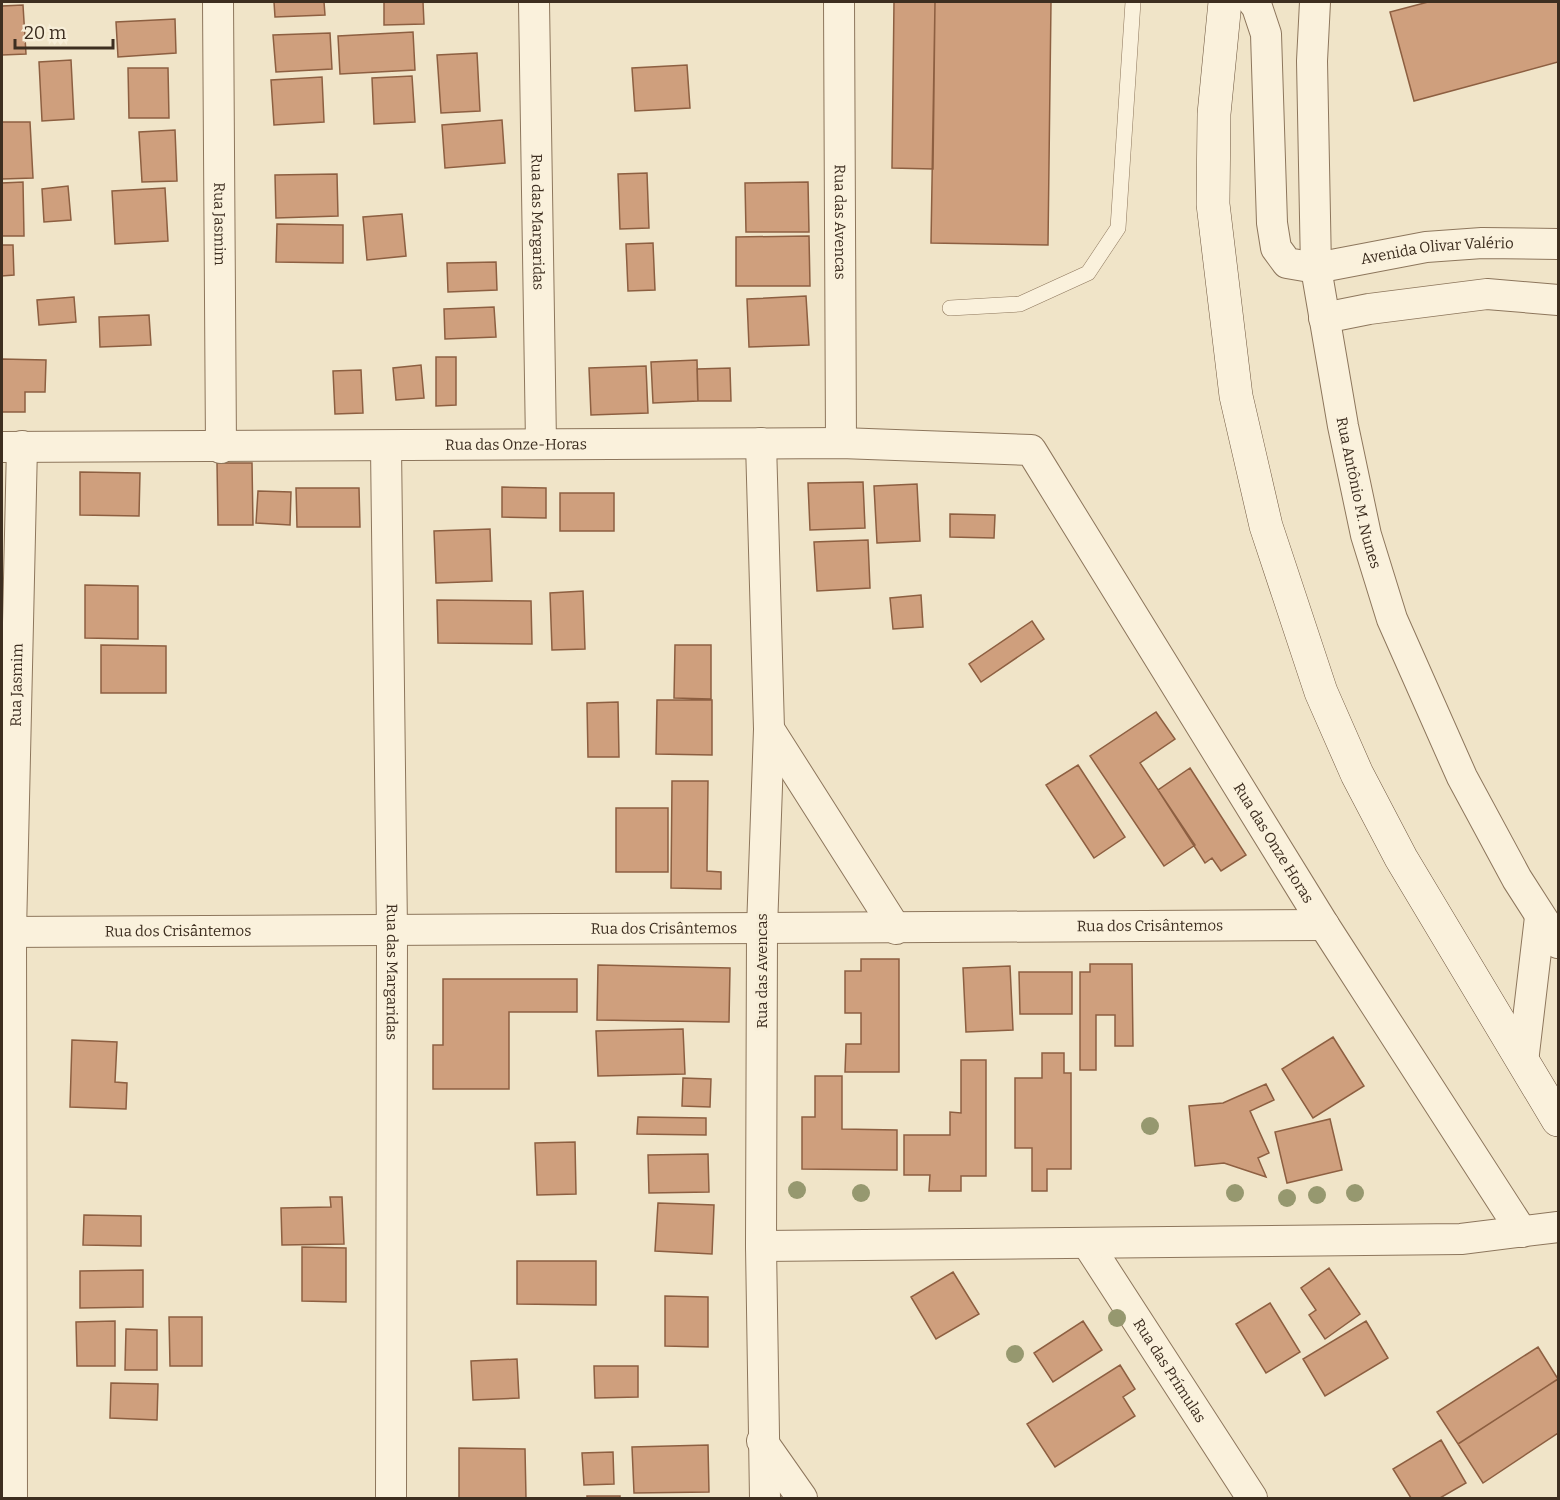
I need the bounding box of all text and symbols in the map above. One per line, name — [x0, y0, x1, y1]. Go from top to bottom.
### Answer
scale bar — [15, 12, 112, 50]
text: 20 m — [24, 22, 66, 44]
street label: Rua das Margaridas — [527, 154, 548, 290]
street label: Rua das Avencas — [831, 164, 849, 280]
street label: Rua Jasmim — [210, 182, 229, 266]
street label: Avenida Olivar Valério — [1359, 234, 1514, 268]
street label: Rua Antônio M. Nunes — [1333, 416, 1385, 571]
street label: Rua das Onze-Horas — [445, 435, 587, 454]
street label: Rua Jasmim — [7, 643, 27, 727]
street label: Rua das Onze Horas — [1230, 780, 1317, 907]
street label: Rua das Margaridas — [383, 904, 401, 1040]
street label: Rua das Avencas — [753, 913, 771, 1029]
street label: Rua dos Crisântemos — [1077, 917, 1223, 935]
street label: Rua dos Crisântemos — [591, 919, 737, 938]
street label: Rua dos Crisântemos — [105, 922, 251, 940]
street label: Rua das Prímulas — [1129, 1315, 1210, 1426]

